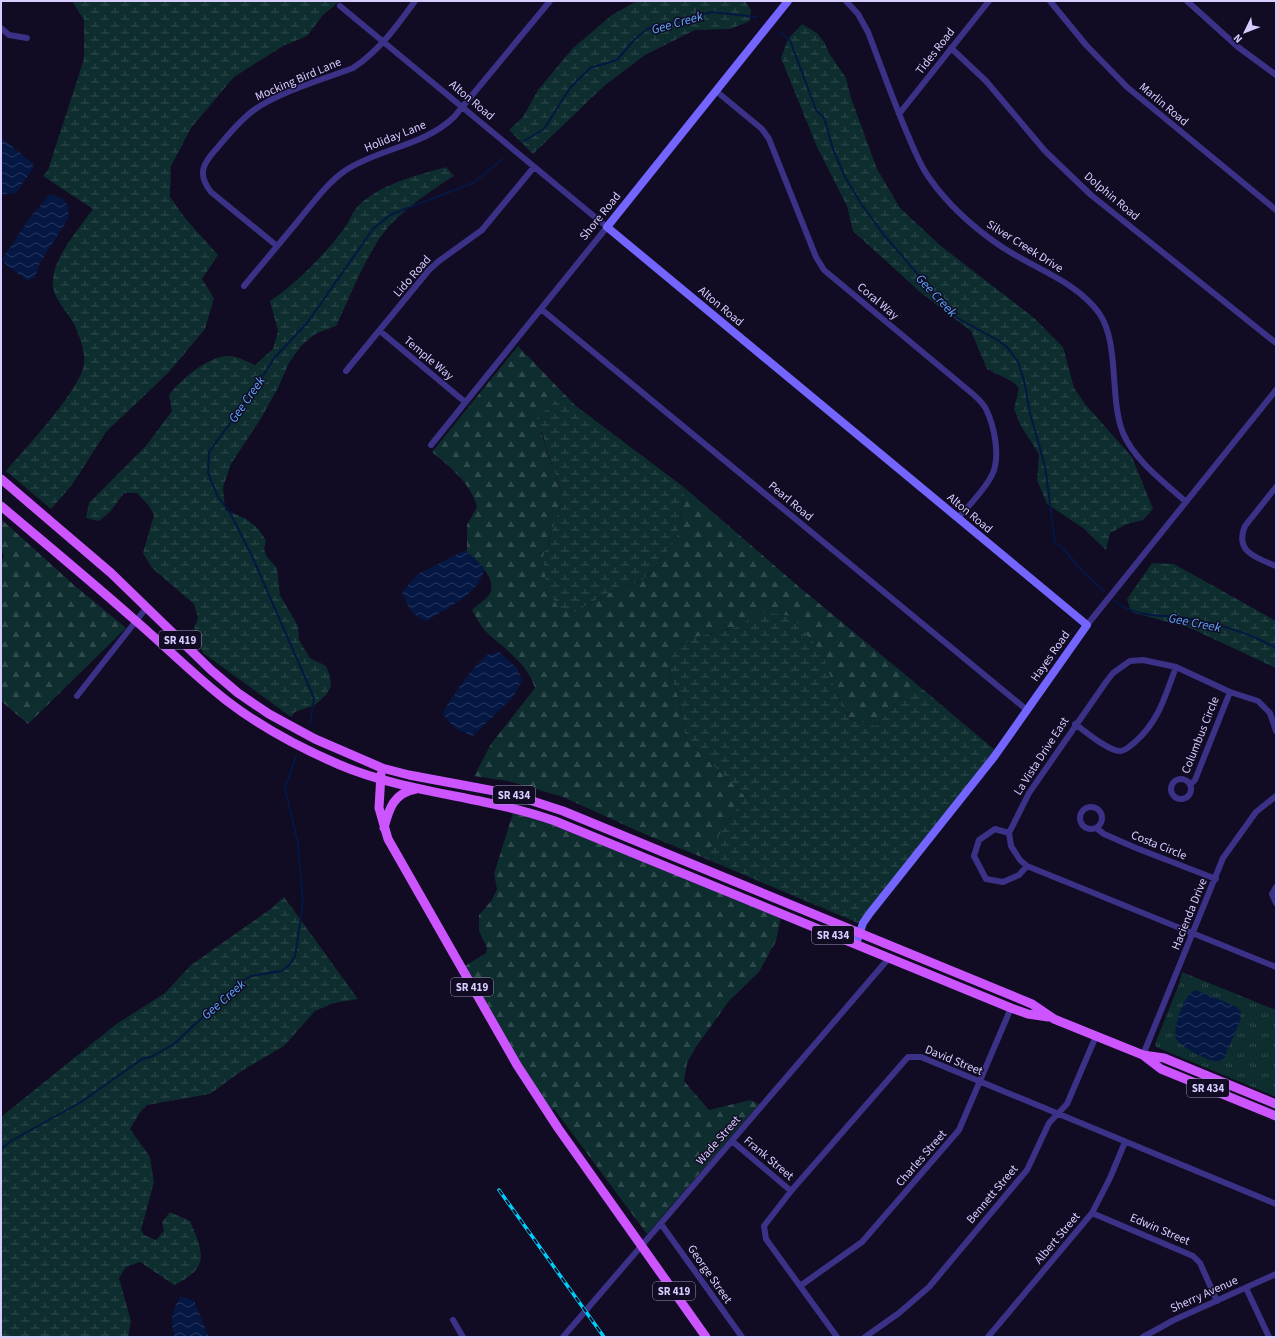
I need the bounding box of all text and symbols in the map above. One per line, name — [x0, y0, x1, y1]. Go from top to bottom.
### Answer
water label: Gee Creek — [649, 7, 706, 39]
north arrow — [1225, 12, 1265, 52]
street label: Tides Road — [912, 24, 959, 78]
text: N — [1230, 31, 1246, 46]
street label: Mocking Bird Lane — [252, 54, 344, 105]
street label: Alton Road — [445, 76, 498, 124]
street label: Marlin Road — [1135, 79, 1192, 130]
street label: Holiday Lane — [362, 116, 429, 157]
street label: Dolphin Road — [1080, 168, 1143, 225]
street label: Shore Road — [576, 189, 625, 244]
street label: Silver Creek Drive — [983, 216, 1066, 277]
street label: Lido Road — [390, 252, 435, 301]
water label: Gee Creek — [912, 270, 961, 322]
street label: Coral Way — [853, 279, 902, 324]
street label: Alton Road — [694, 282, 747, 330]
street label: Temple Way — [400, 332, 458, 385]
water label: Gee Creek — [224, 372, 270, 426]
street label: Pearl Road — [765, 478, 817, 525]
street label: Alton Road — [943, 489, 996, 537]
water label: Gee Creek — [1167, 609, 1223, 637]
street label: Hayes Road — [1027, 627, 1074, 685]
road number: SR 419 — [159, 631, 201, 649]
street label: Columbus Circle — [1177, 694, 1224, 776]
street label: La Vista Drive East — [1010, 714, 1073, 799]
road number: SR 434 — [493, 786, 535, 804]
street label: Costa Circle — [1128, 827, 1189, 864]
street label: Hacienda Drive — [1167, 876, 1212, 953]
road number: SR 434 — [812, 926, 854, 944]
water label: Gee Creek — [198, 975, 250, 1024]
road number: SR 419 — [451, 978, 493, 996]
street label: David Street — [922, 1041, 985, 1080]
road number: SR 434 — [1187, 1079, 1229, 1097]
street label: Wade Street — [692, 1112, 745, 1169]
street label: Charles Street — [892, 1126, 951, 1190]
street label: Frank Street — [740, 1132, 797, 1184]
street label: Bennett Street — [963, 1161, 1022, 1227]
street label: Albert Street — [1031, 1209, 1084, 1268]
street label: Edwin Street — [1127, 1209, 1192, 1250]
street label: George Street — [683, 1241, 736, 1307]
street label: Sherry Avenue — [1168, 1272, 1241, 1317]
road number: SR 419 — [653, 1282, 695, 1300]

